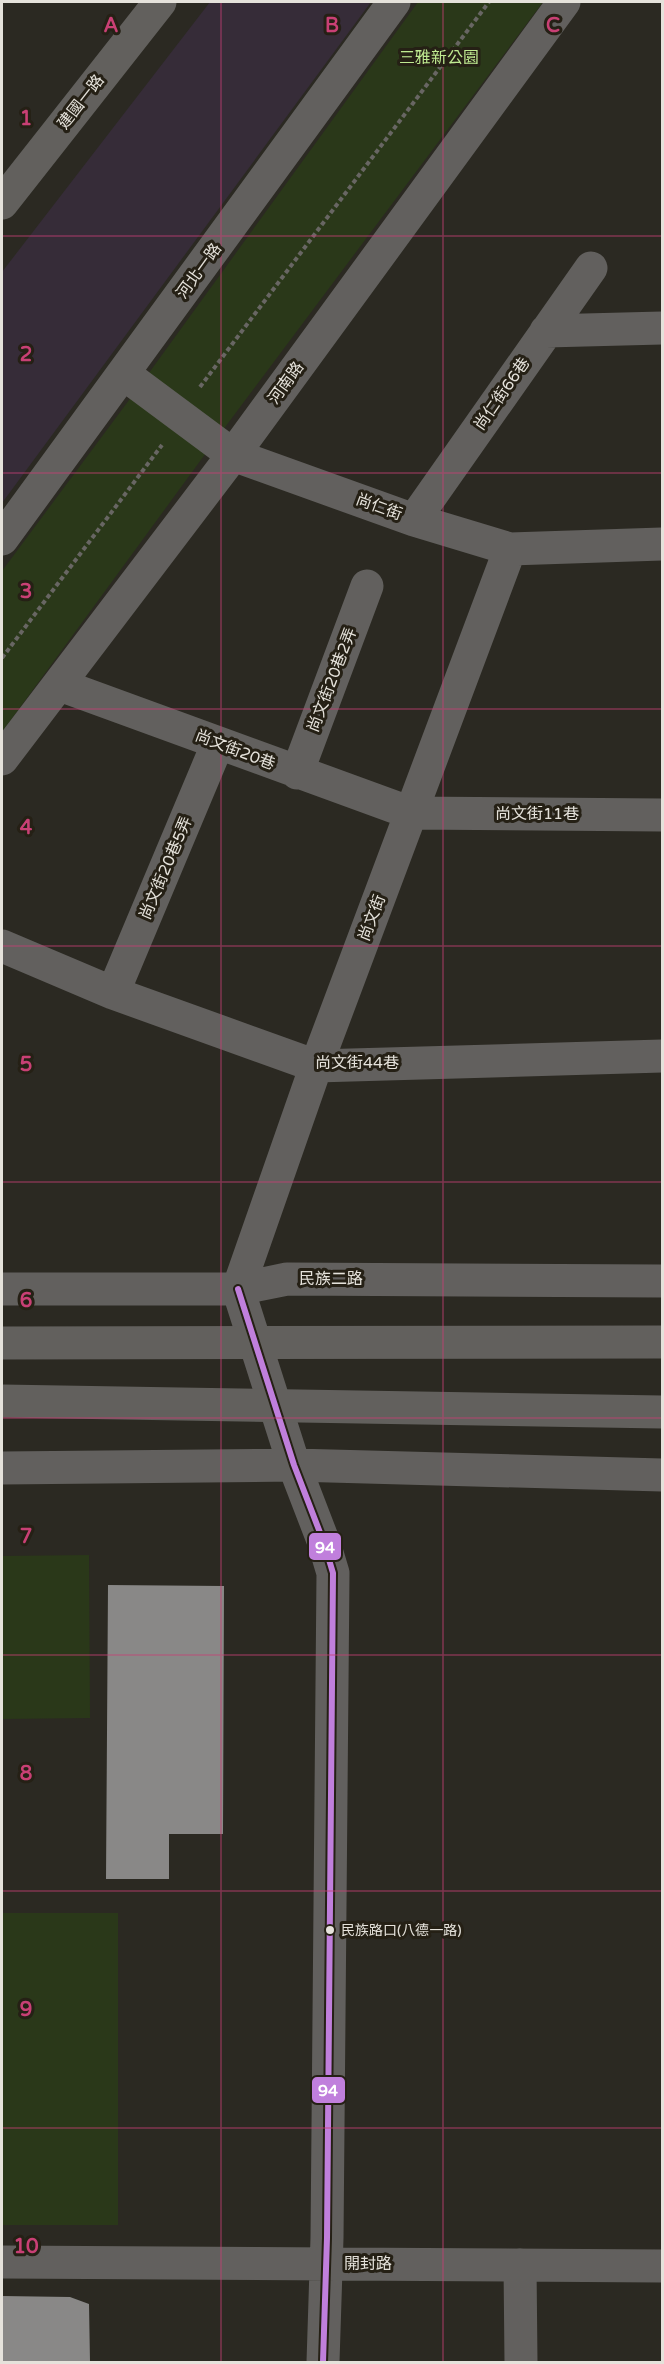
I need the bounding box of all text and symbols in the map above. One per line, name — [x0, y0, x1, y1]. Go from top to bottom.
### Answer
text: A — [104, 14, 119, 38]
text: B — [325, 14, 339, 38]
text: C — [546, 14, 560, 38]
park label: 三雅新公園 — [399, 48, 479, 68]
street label: 建國一路 — [53, 71, 109, 133]
text: 1 — [20, 107, 32, 131]
street label: 河北一路 — [172, 239, 226, 303]
text: 2 — [20, 343, 32, 367]
street label: 尚仁街66巷 — [470, 354, 534, 434]
street label: 河南路 — [264, 358, 308, 408]
street label: 尚仁街 — [353, 489, 405, 525]
text: 3 — [20, 580, 32, 604]
street label: 尚文街20巷2弄 — [303, 625, 361, 735]
street label: 尚文街20巷 — [192, 726, 278, 774]
street label: 尚文街11巷 — [495, 804, 579, 824]
street label: 尚文街20巷5弄 — [135, 813, 197, 923]
text: 4 — [20, 816, 33, 840]
street label: 尚文街 — [354, 892, 390, 944]
text: 5 — [20, 1053, 32, 1077]
street label: 尚文街44巷 — [315, 1053, 399, 1073]
street label: 民族二路 — [299, 1269, 363, 1289]
text: 6 — [20, 1289, 32, 1313]
text: 7 — [20, 1525, 32, 1549]
line badge: 94 — [308, 1532, 342, 1561]
text: 94 — [315, 1538, 335, 1558]
text: 8 — [20, 1762, 32, 1786]
place label: 民族路口(八德一路) — [341, 1922, 462, 1939]
marker: 民族路口(八德一路) — [324, 1924, 336, 1936]
text: 9 — [20, 1998, 32, 2022]
line badge: 94 — [311, 2076, 346, 2104]
text: 94 — [318, 2081, 338, 2101]
text: 10 — [13, 2235, 39, 2259]
street label: 開封路 — [344, 2254, 392, 2274]

